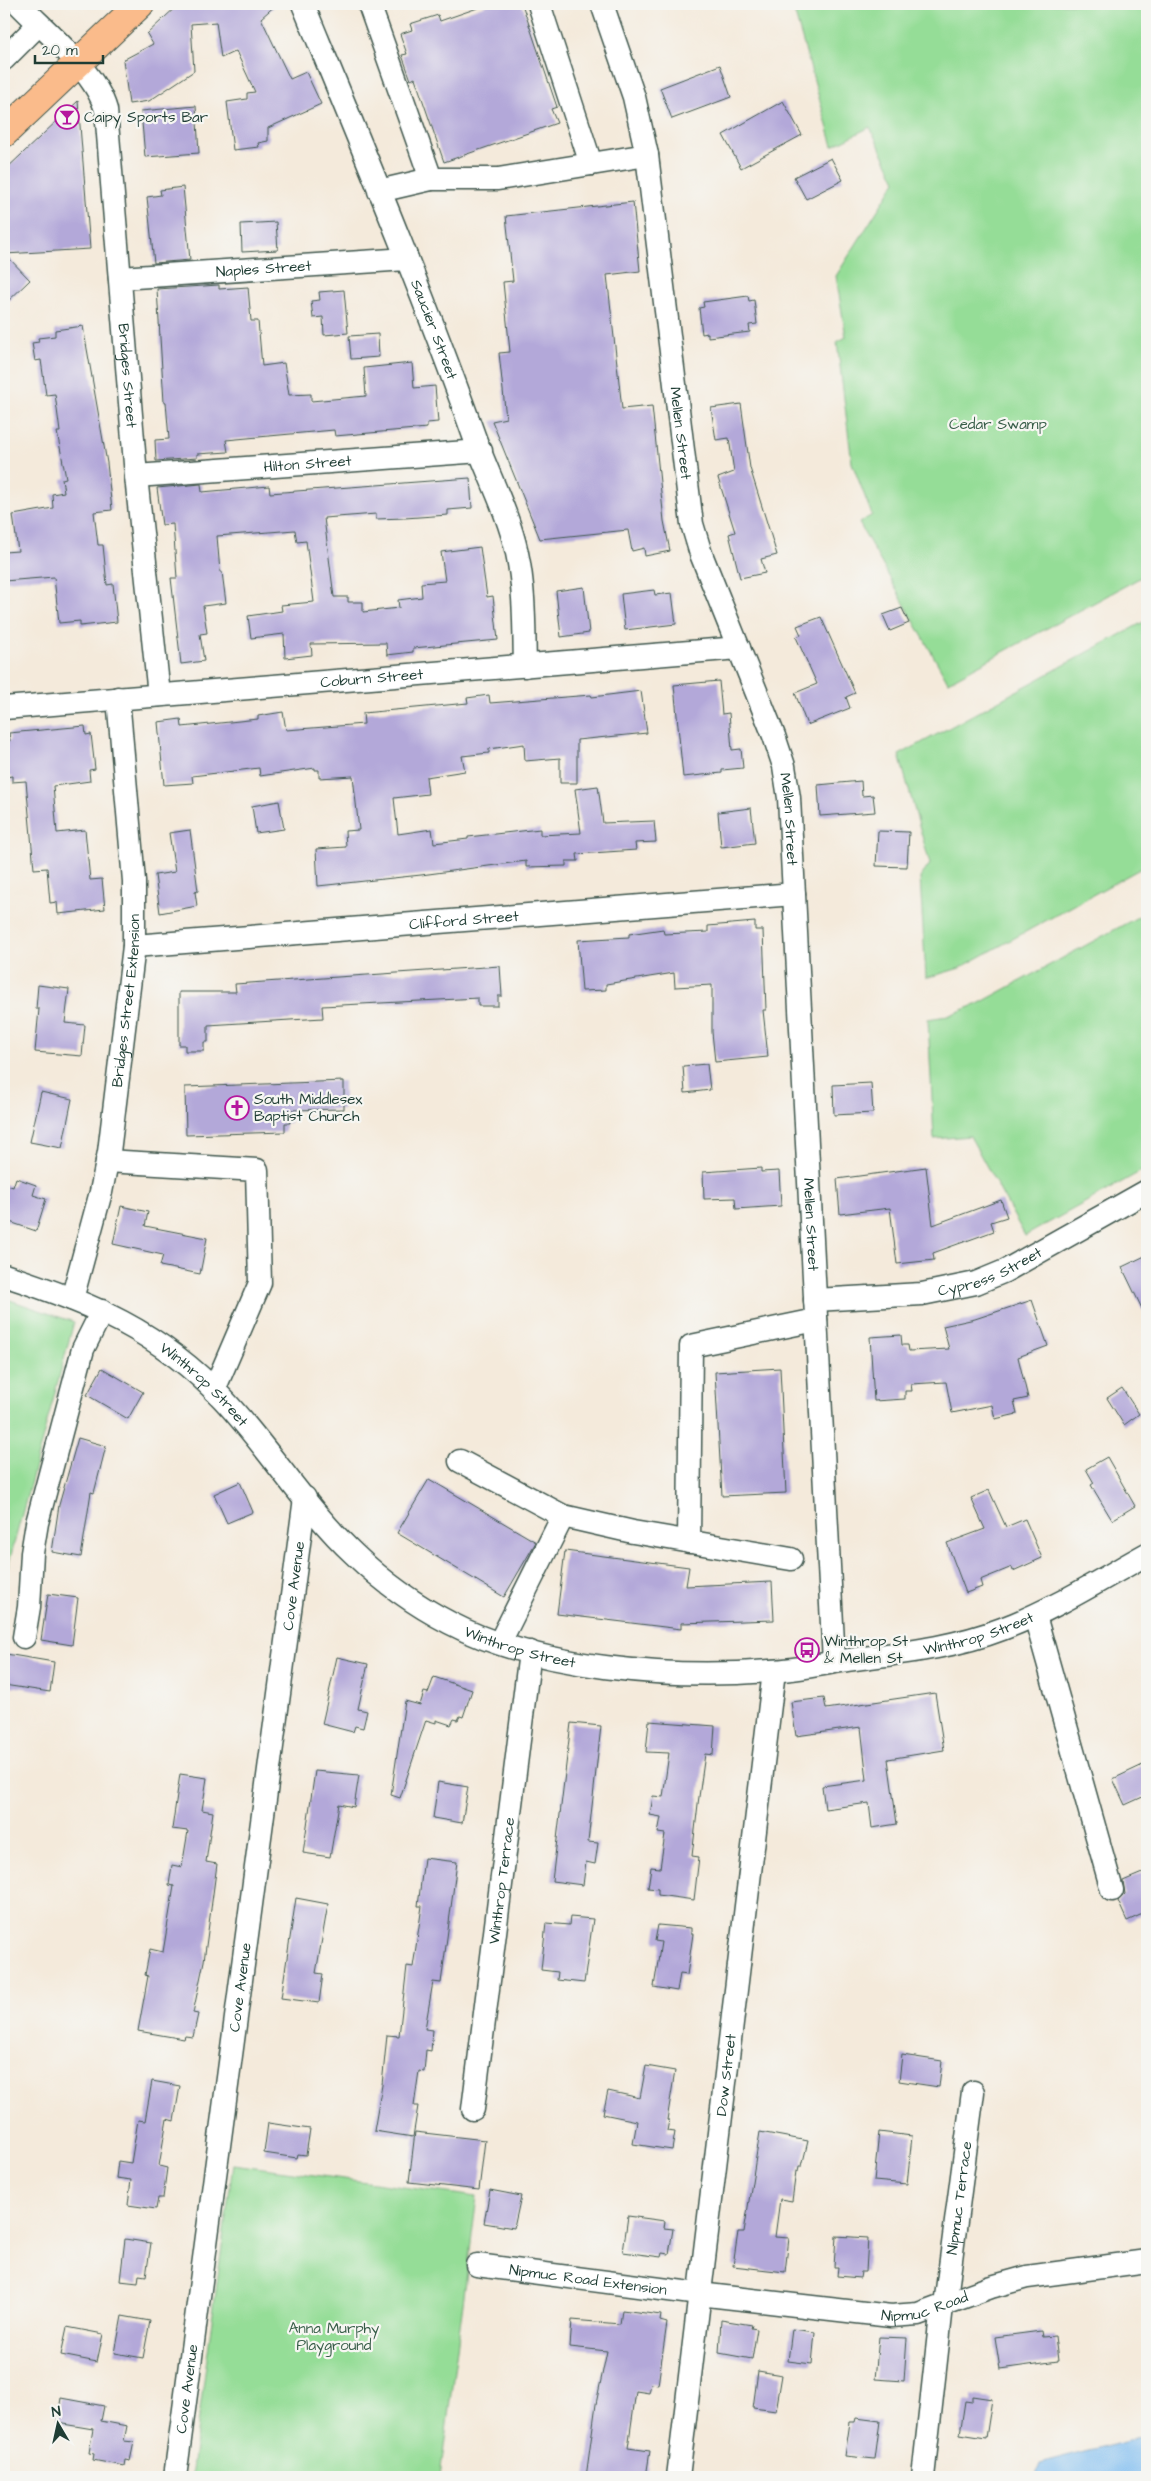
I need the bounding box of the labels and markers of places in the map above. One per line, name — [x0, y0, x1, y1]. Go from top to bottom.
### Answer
bar icon: Caipy Sports Bar — [54, 104, 80, 130]
place label: Caipy Sports Bar — [84, 107, 208, 129]
place label: South Middlesex Baptist Church — [254, 1089, 363, 1127]
church icon: South Middlesex Baptist Church — [224, 1095, 250, 1121]
place label: Winthrop St & Mellen St — [824, 1631, 908, 1669]
bus stop icon: Winthrop St & Mellen St — [794, 1637, 820, 1663]

